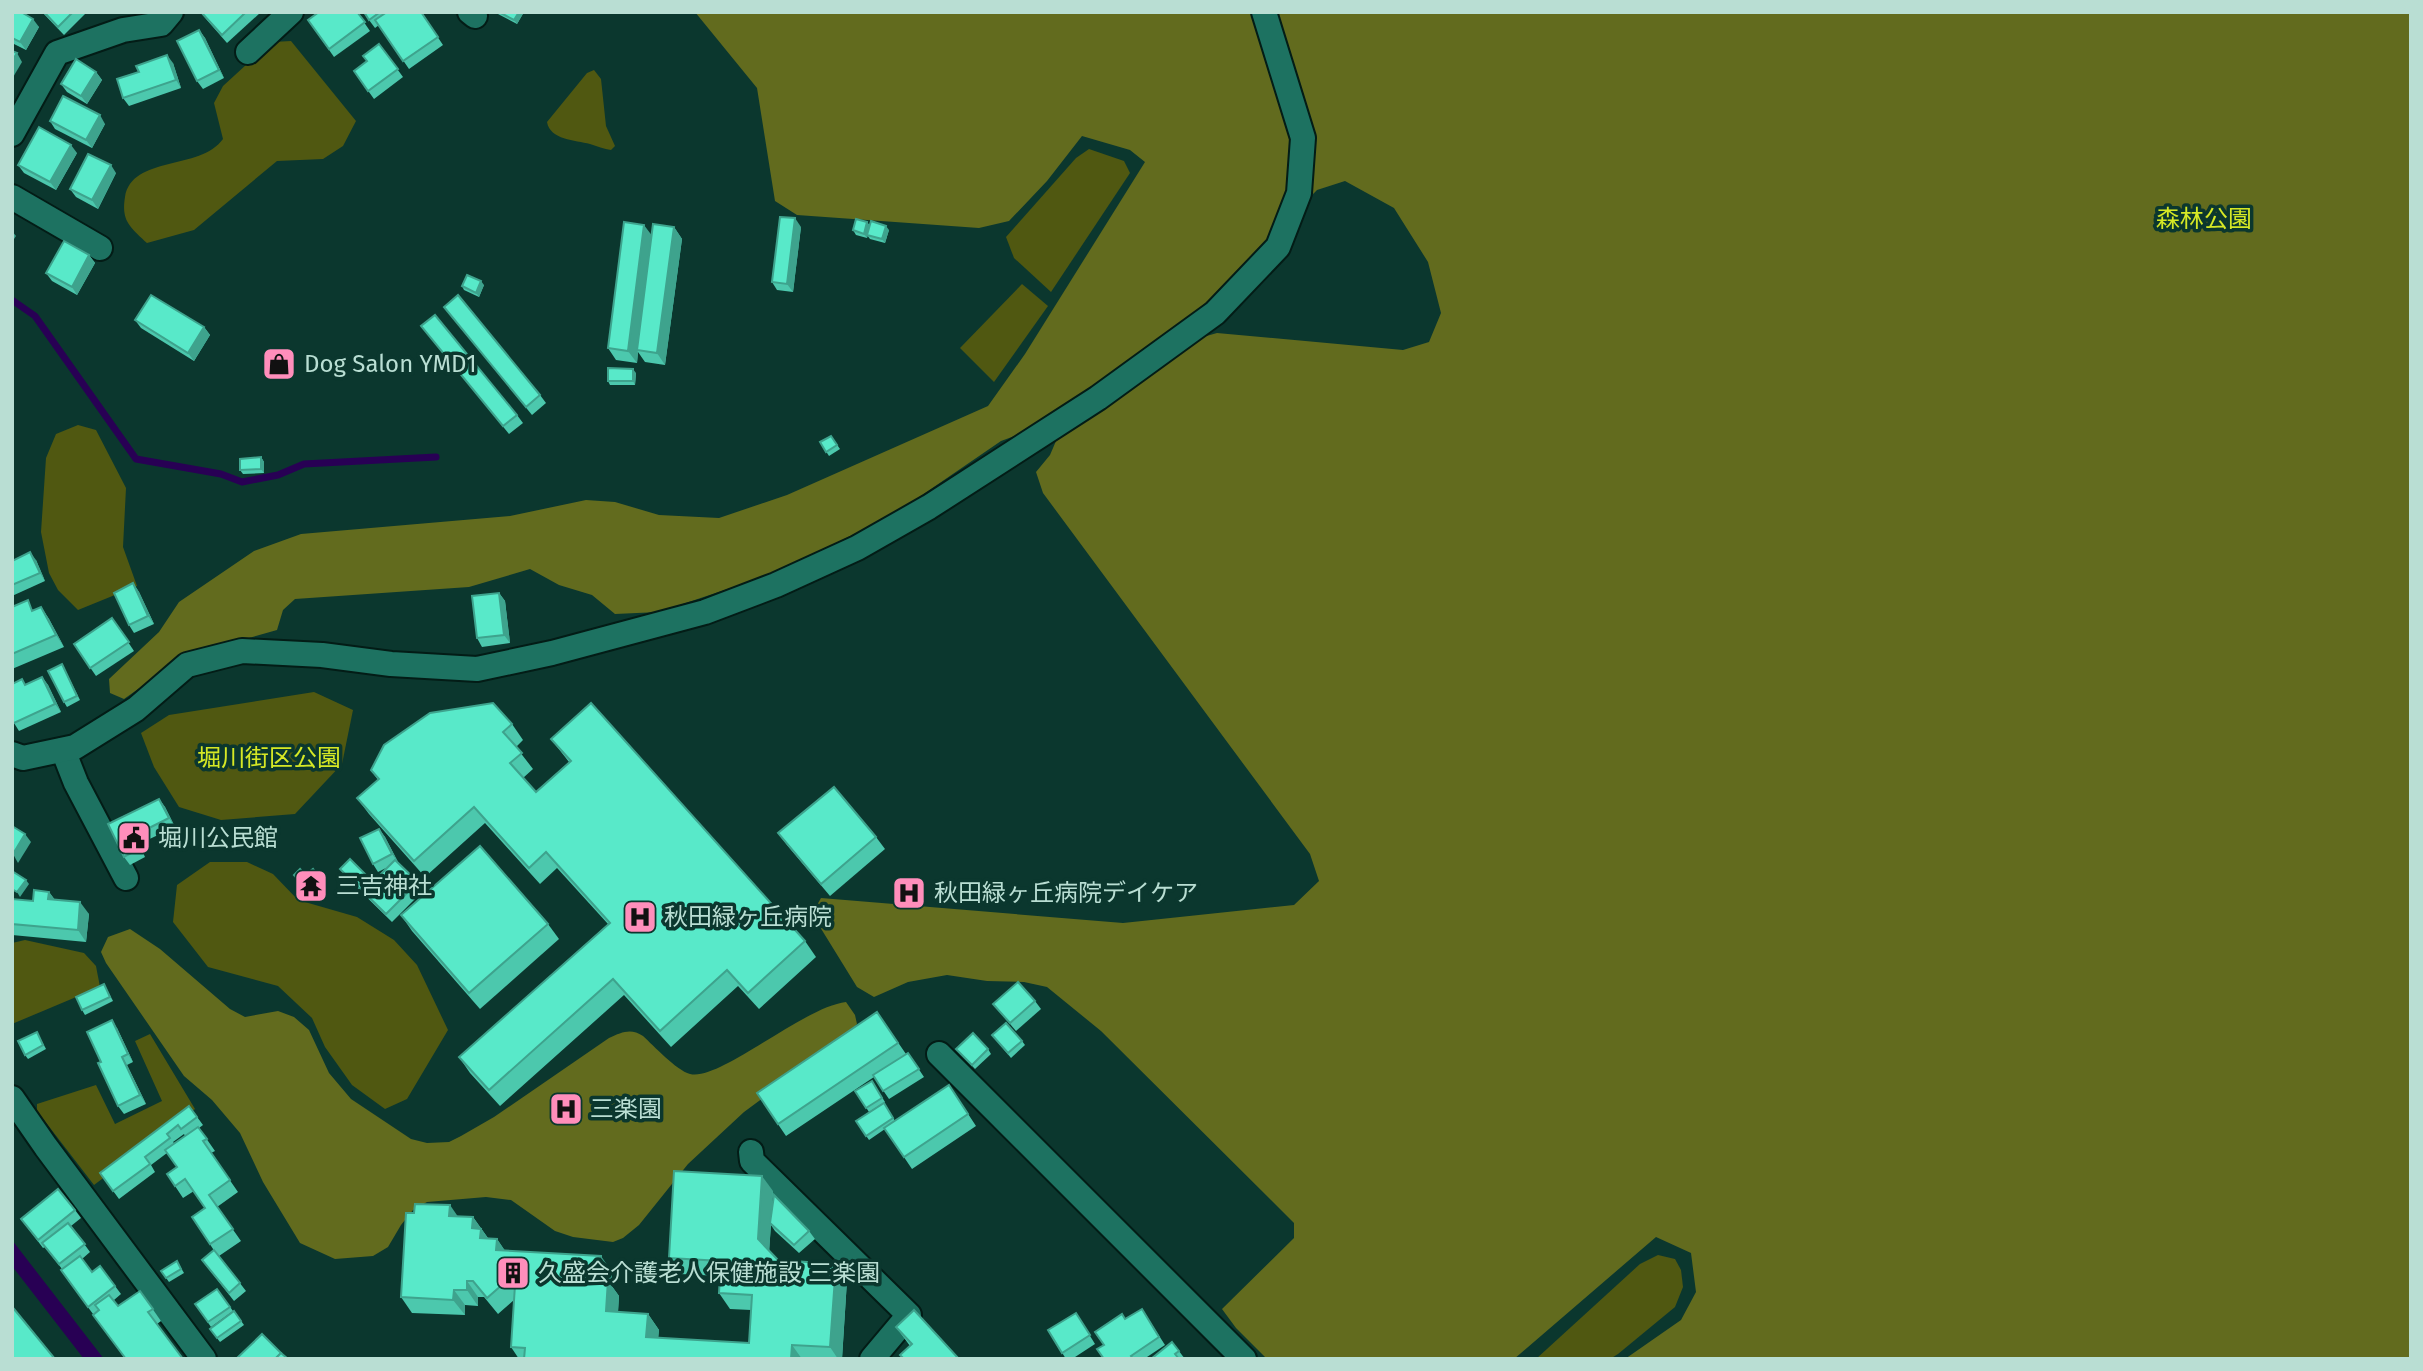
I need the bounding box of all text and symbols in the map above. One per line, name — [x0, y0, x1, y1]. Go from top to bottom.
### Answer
park label: 森林公園 — [2156, 205, 2252, 233]
shop icon: Dog Salon YMD1 — [260, 345, 298, 383]
place label: Dog Salon YMD1 — [304, 350, 477, 378]
park label: 堀川街区公園 — [197, 744, 341, 772]
public building icon: 堀川公民館 — [115, 819, 153, 857]
place label: 堀川公民館 — [158, 824, 278, 852]
temple icon: 三吉神社 — [292, 867, 330, 905]
place label: 三吉神社 — [336, 872, 432, 900]
hospital icon: 秋田緑ヶ丘病院デイケア — [890, 874, 928, 912]
place label: 秋田緑ヶ丘病院デイケア — [934, 879, 1198, 907]
hospital icon: 秋田緑ヶ丘病院 — [621, 898, 659, 936]
place label: 秋田緑ヶ丘病院 — [664, 903, 832, 931]
hospital icon: 三楽園 — [547, 1090, 585, 1128]
place label: 三楽園 — [590, 1095, 662, 1123]
building icon: 久盛会介護老人保健施設 三楽園 — [494, 1254, 532, 1292]
place label: 久盛会介護老人保健施設 三楽園 — [538, 1259, 880, 1287]

